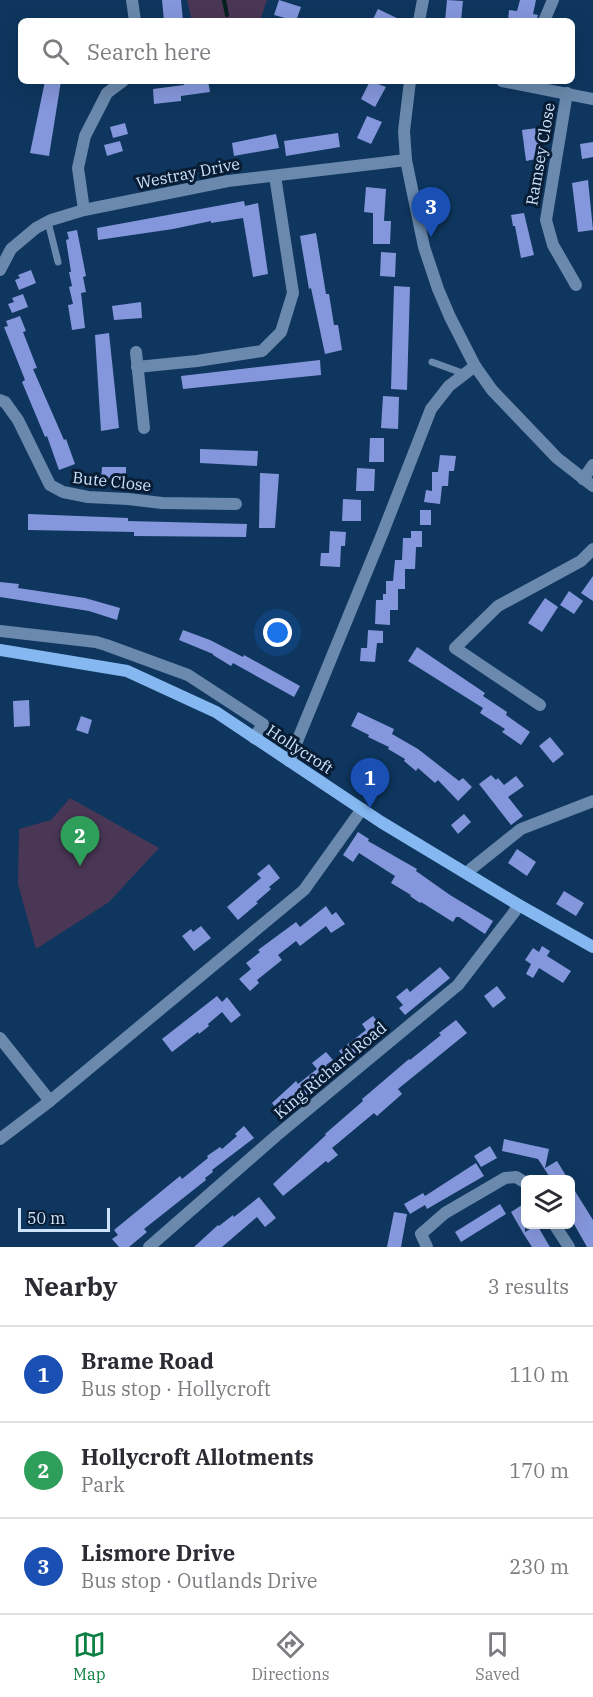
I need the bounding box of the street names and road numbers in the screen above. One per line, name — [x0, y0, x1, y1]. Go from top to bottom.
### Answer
street label: Ramsey Close — [521, 101, 559, 207]
street label: Westray Drive — [135, 153, 241, 193]
street label: Bute Close — [72, 467, 152, 495]
street label: Hollycroft — [263, 720, 337, 778]
street label: King Richard Road — [270, 1017, 390, 1123]

